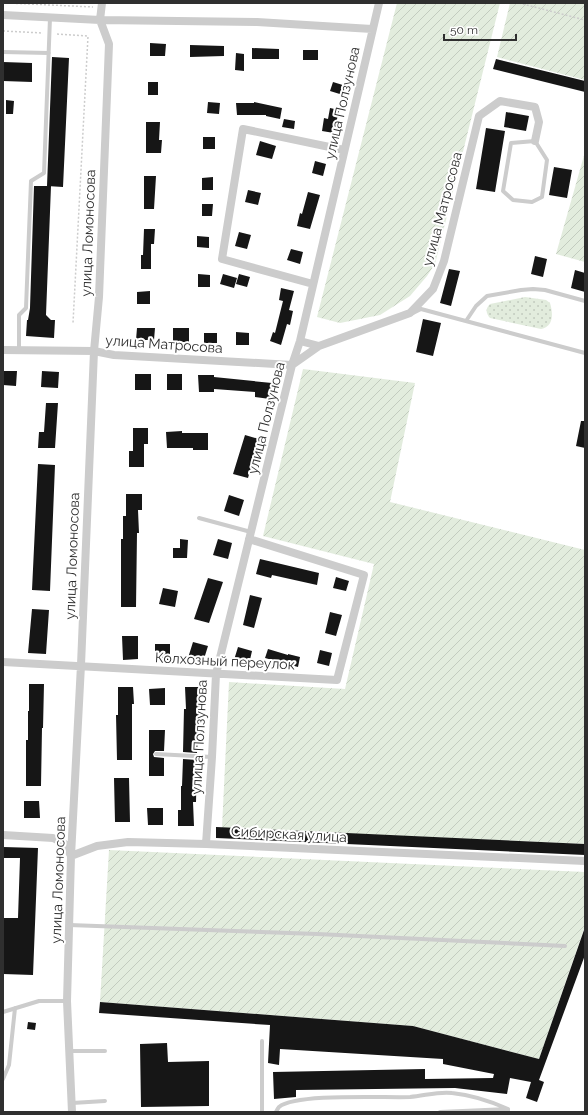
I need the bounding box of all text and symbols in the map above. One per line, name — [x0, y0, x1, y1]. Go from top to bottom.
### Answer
scale bar — [444, 16, 516, 42]
text: 50 m — [450, 23, 478, 37]
street label: улица Ползунова — [321, 45, 363, 161]
street label: улица Матросова — [419, 150, 465, 268]
street label: улица Ломоносова — [78, 169, 98, 297]
street label: улица Матросова — [105, 332, 223, 356]
street label: улица Ползунова — [244, 360, 288, 476]
street label: улица Ломоносова — [62, 492, 82, 620]
street label: Колхозный переулок — [155, 649, 295, 673]
street label: улица Ползунова — [188, 679, 210, 795]
street label: улица Ломоносова — [48, 816, 68, 944]
street label: Сибирская улица — [231, 823, 347, 845]

